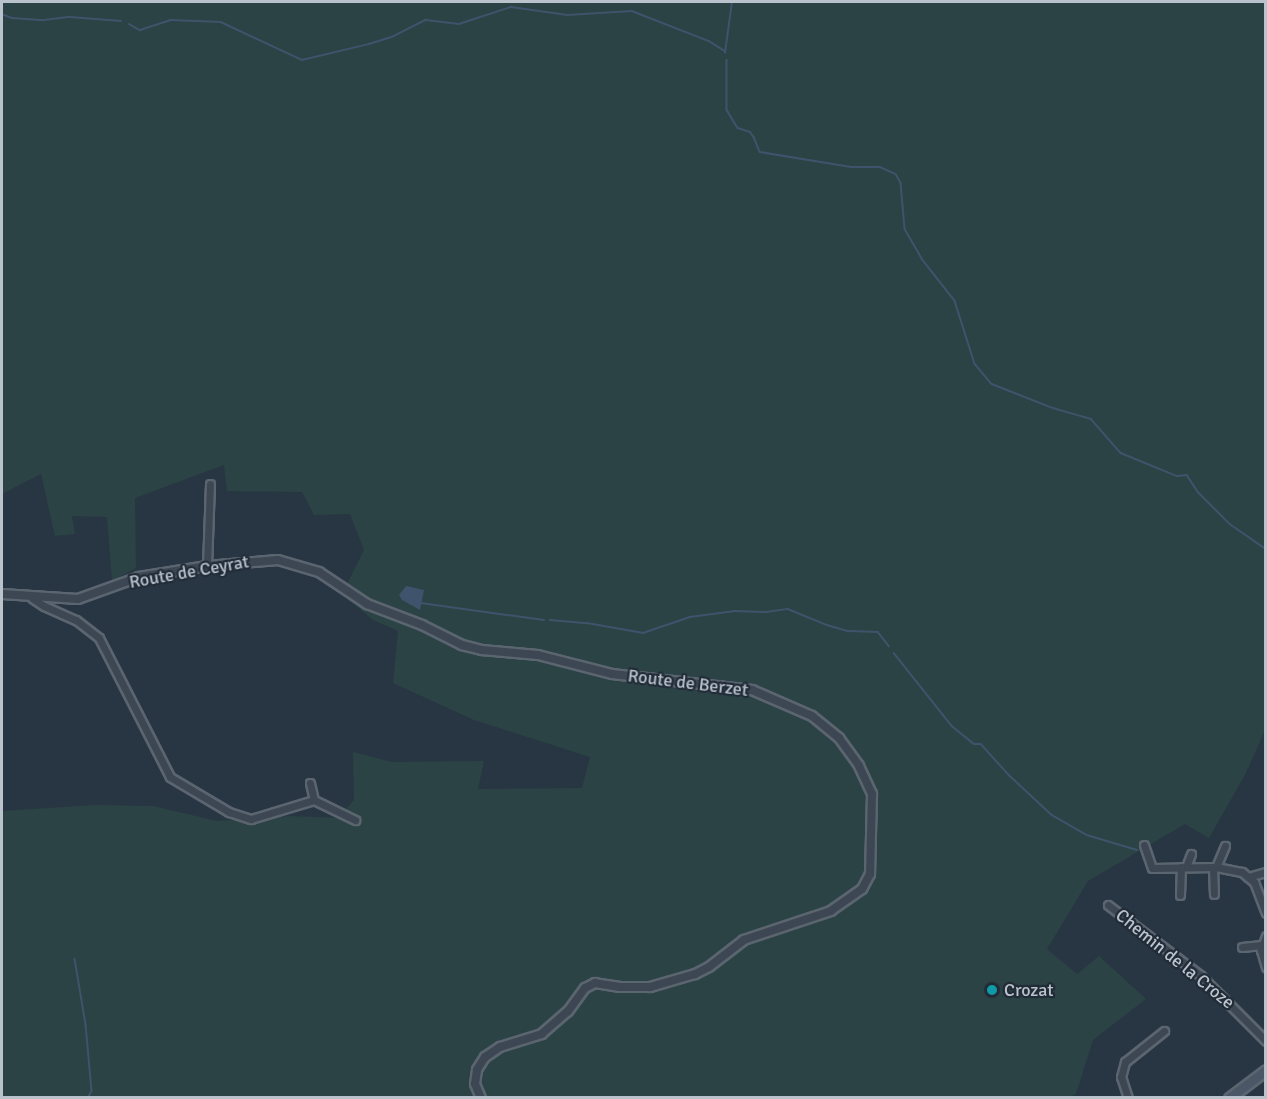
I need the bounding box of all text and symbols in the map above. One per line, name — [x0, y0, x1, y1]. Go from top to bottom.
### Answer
street label: Route de Ceyrat — [128, 551, 250, 593]
street label: Route de Berzet — [627, 665, 749, 701]
street label: Chemin de la Croze — [1111, 904, 1239, 1014]
place label: Crozat — [1004, 979, 1054, 1001]
marker: Crozat — [985, 983, 999, 997]

